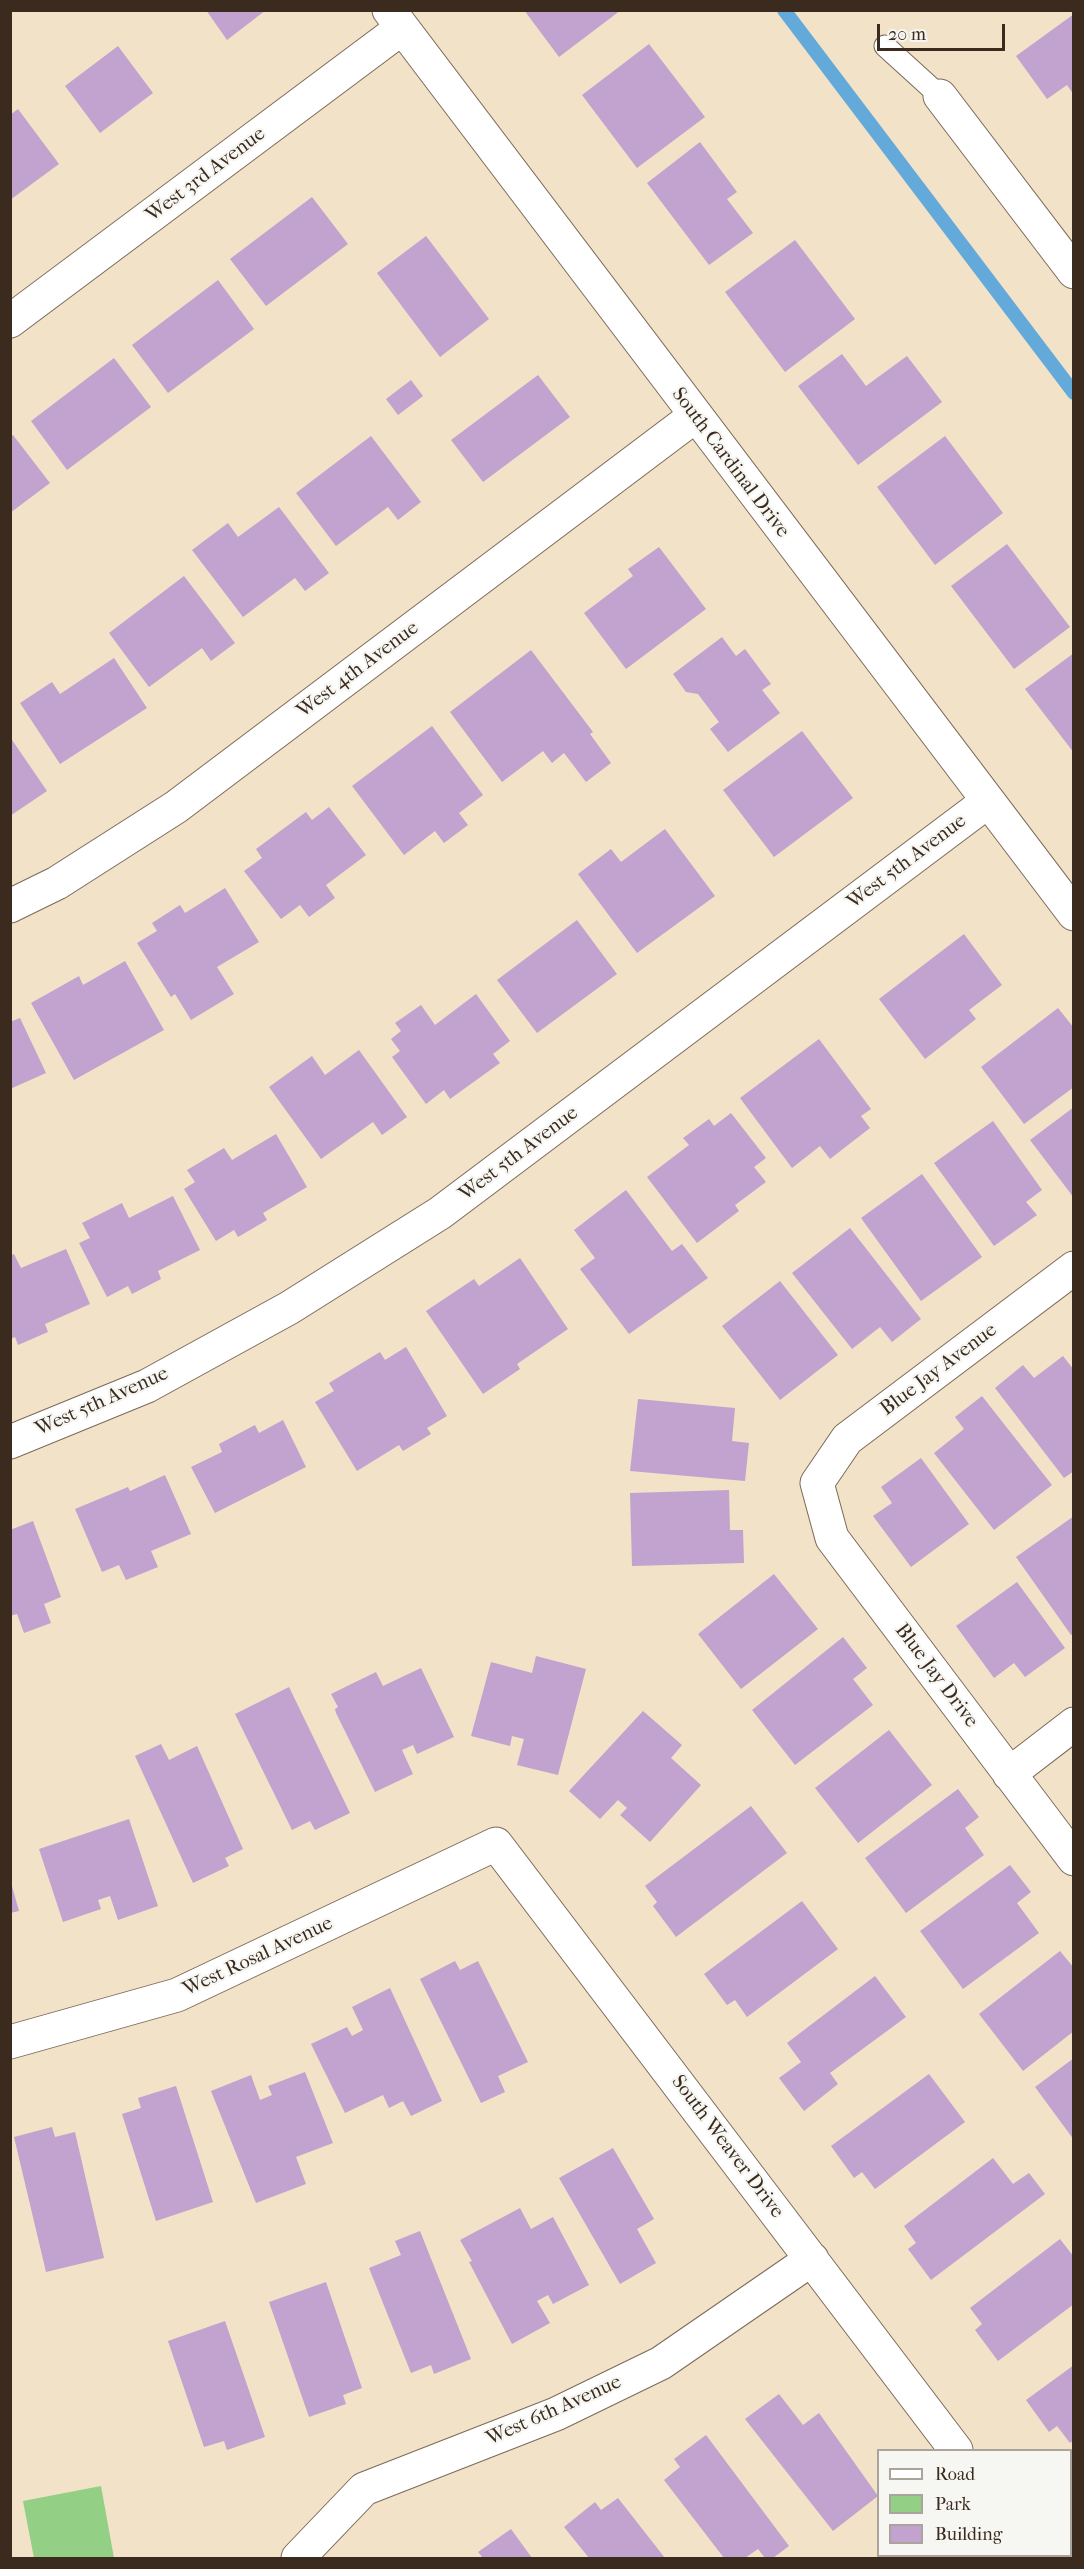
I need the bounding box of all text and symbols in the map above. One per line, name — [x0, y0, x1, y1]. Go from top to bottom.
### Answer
scale bar — [880, 12, 1008, 50]
text: 20 m — [888, 24, 926, 45]
street label: West 3rd Avenue — [142, 122, 270, 228]
street label: South Cardinal Drive — [666, 383, 794, 543]
street label: West 4th Avenue — [292, 616, 424, 724]
street label: West 5th Avenue — [843, 809, 971, 915]
street label: West 5th Avenue — [455, 1101, 583, 1207]
street label: Blue Jay Avenue — [876, 1318, 1002, 1422]
street label: West 5th Avenue — [32, 1362, 172, 1442]
street label: Blue Jay Drive — [889, 1619, 983, 1733]
street label: West Rosal Avenue — [179, 1912, 337, 2002]
street label: South Weaver Drive — [666, 2071, 788, 2223]
street label: West 6th Avenue — [483, 2371, 625, 2451]
legend — [877, 2449, 1072, 2557]
text: Road — [935, 2464, 975, 2485]
text: Park — [935, 2494, 971, 2515]
text: Building — [935, 2524, 1002, 2545]

